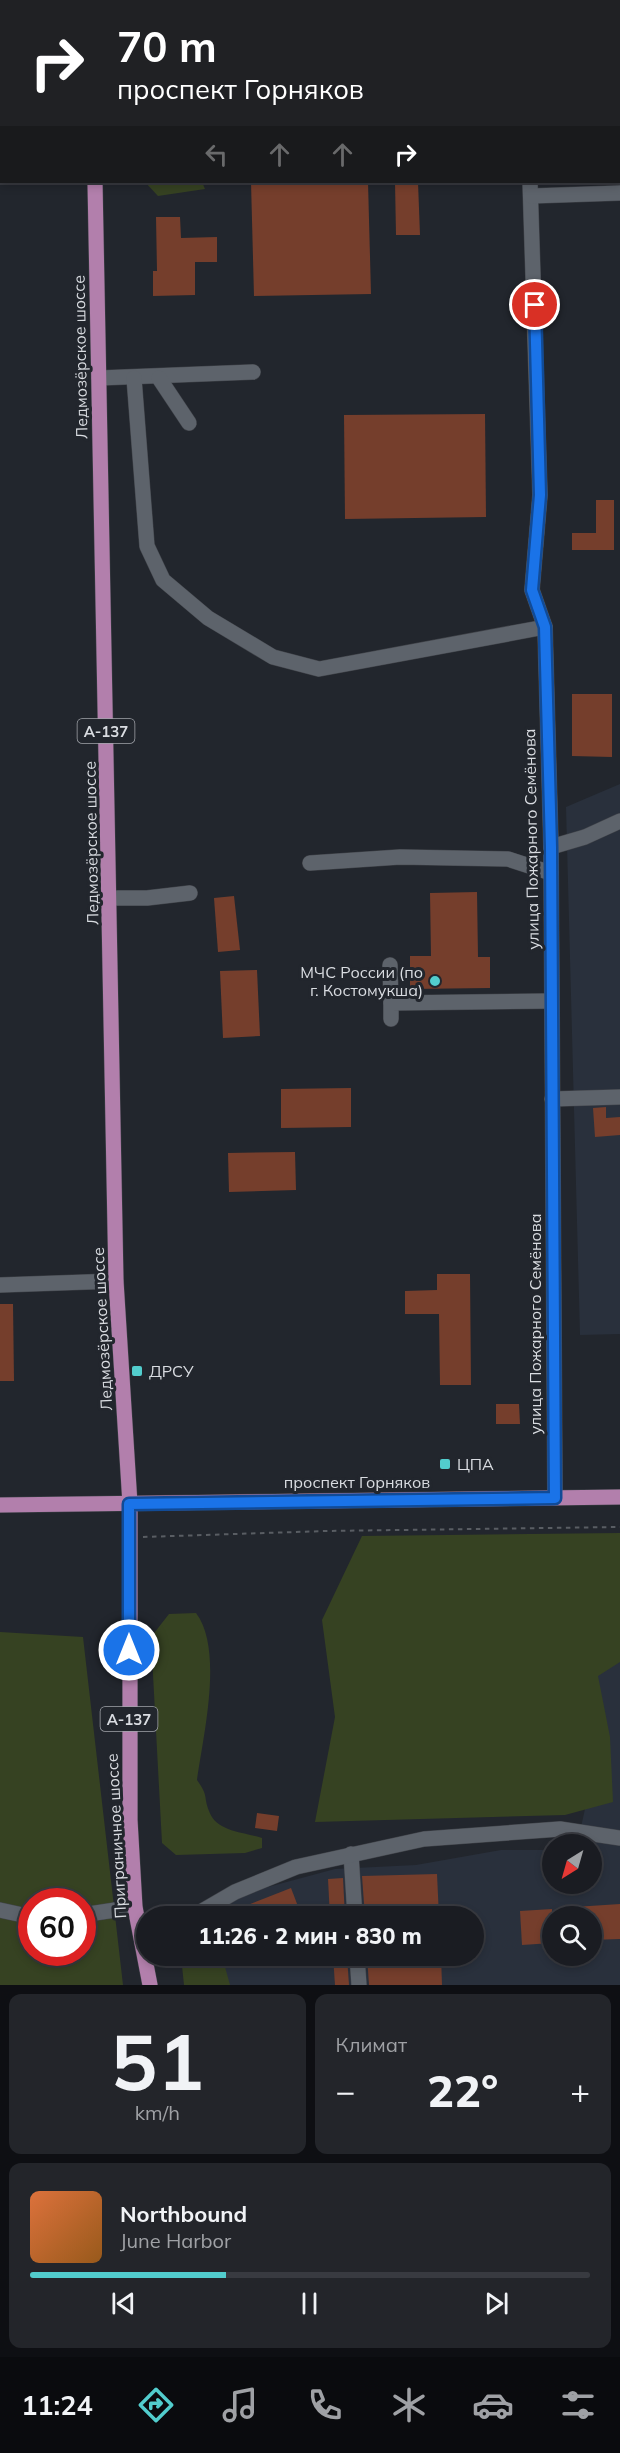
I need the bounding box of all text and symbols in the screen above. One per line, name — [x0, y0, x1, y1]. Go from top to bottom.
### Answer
text: 70 m — [117, 20, 217, 73]
icon: right — [18, 24, 96, 102]
text: проспект Горняков — [117, 72, 364, 106]
icon: left — [200, 138, 233, 171]
icon: ahead — [263, 138, 296, 171]
icon: ahead — [326, 138, 359, 171]
icon: right — [389, 138, 422, 171]
street label: Ледмозёрское шоссе — [69, 275, 91, 439]
pin — [509, 279, 560, 330]
icon: arrive — [518, 288, 551, 321]
road number: А-137 — [78, 719, 134, 743]
street label: улица Пожарного Семёнова — [519, 728, 543, 950]
street label: Ледмозёрское шоссе — [80, 761, 102, 925]
place label: МЧС России (по г. Костомукша) — [300, 962, 423, 1000]
marker: МЧС России (по г. Костомукша) — [428, 974, 442, 988]
street label: улица Пожарного Семёнова — [525, 1213, 545, 1435]
street label: Ледмозёрское шоссе — [88, 1246, 116, 1411]
place label: ДРСУ — [149, 1361, 194, 1381]
marker: ДРСУ — [130, 1364, 144, 1378]
place label: ЦПА — [457, 1454, 494, 1474]
marker: ЦПА — [438, 1457, 452, 1471]
street label: проспект Горняков — [284, 1472, 430, 1492]
position arrow — [97, 1618, 161, 1682]
road number: А-137 — [100, 1707, 158, 1731]
street label: Приграничное шоссе — [102, 1753, 130, 1919]
north arrow — [542, 1834, 602, 1894]
map controls — [542, 1834, 602, 1966]
speed limit sign: 60 — [18, 1888, 96, 1966]
button: search — [542, 1906, 602, 1966]
text: 11:26 · 2 мин · 830 m — [198, 1922, 422, 1950]
text: 51 — [110, 2012, 204, 2110]
text: Климат — [336, 2032, 407, 2057]
text: 22° — [427, 2062, 498, 2118]
text: − — [336, 2070, 355, 2111]
text: + — [570, 2070, 590, 2111]
text: km/h — [135, 2100, 180, 2125]
text: Northbound — [120, 2200, 247, 2228]
text: June Harbor — [120, 2228, 231, 2253]
icon: previous — [107, 2287, 140, 2320]
icon: pause — [293, 2287, 326, 2320]
icon: next — [480, 2287, 513, 2320]
icon: directions — [135, 2384, 177, 2426]
icon: music — [219, 2384, 261, 2426]
icon: phone — [304, 2384, 346, 2426]
icon: climate — [388, 2384, 430, 2426]
icon: car — [472, 2384, 514, 2426]
icon: filters — [557, 2384, 599, 2426]
text: 11:24 — [21, 2388, 93, 2422]

